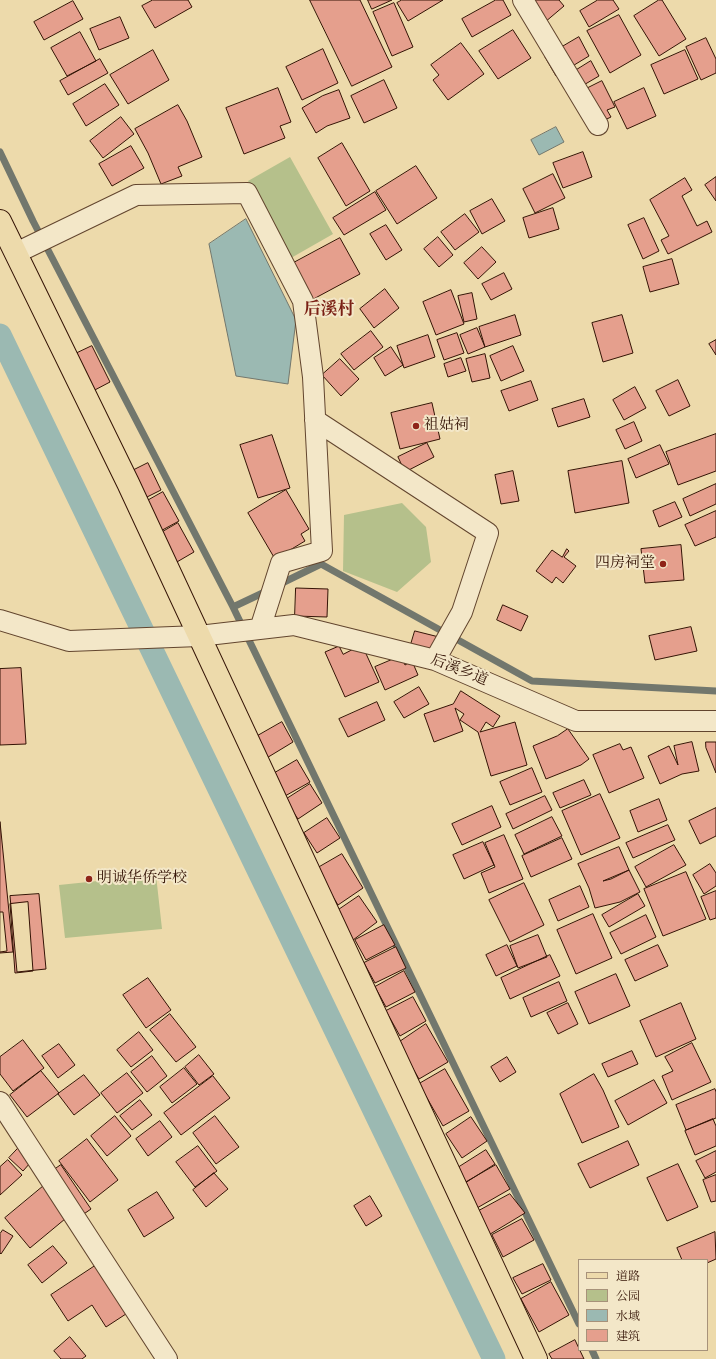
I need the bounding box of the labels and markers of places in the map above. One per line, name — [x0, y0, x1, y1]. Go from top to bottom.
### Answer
place label: 祖姑祠 — [424, 417, 469, 435]
marker: 祖姑祠 — [411, 421, 421, 431]
place label: 四房祠堂 — [595, 555, 655, 573]
marker: 四房祠堂 — [658, 559, 668, 569]
place label: 明诚华侨学校 — [97, 870, 187, 888]
marker: 明诚华侨学校 — [84, 874, 94, 884]

